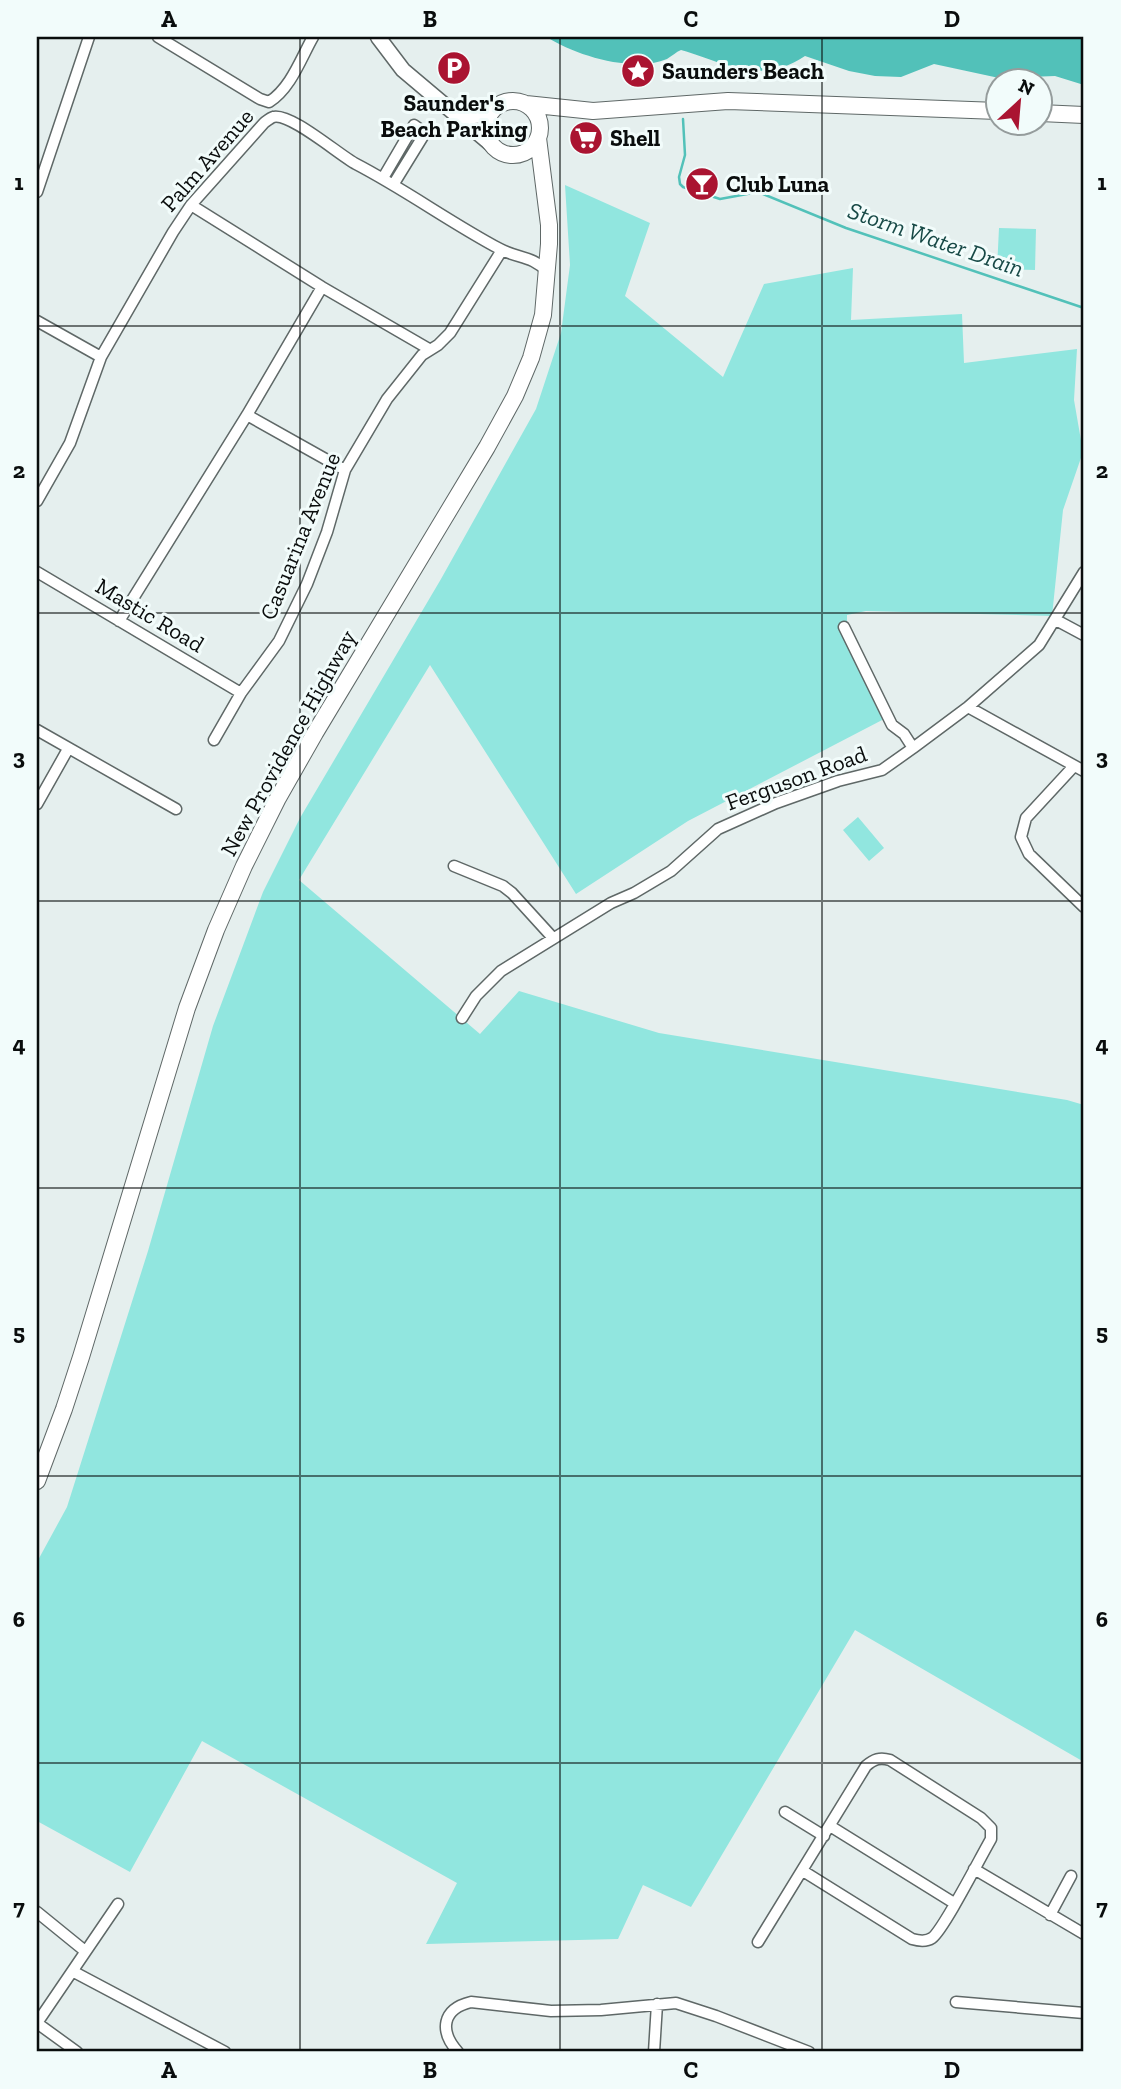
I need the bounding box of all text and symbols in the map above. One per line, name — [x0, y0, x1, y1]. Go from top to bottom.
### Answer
text: A — [161, 5, 177, 33]
text: B — [423, 5, 437, 33]
text: C — [684, 5, 698, 33]
text: D — [944, 5, 960, 33]
parking icon: Saunder's Beach Parking — [435, 49, 473, 87]
place icon: Saunders Beach — [619, 52, 657, 90]
place label: Saunders Beach — [662, 57, 825, 85]
north arrow — [984, 66, 1054, 136]
text: N — [1015, 74, 1038, 101]
place label: Saunder's Beach Parking — [380, 89, 528, 143]
street label: Palm Avenue — [155, 103, 259, 217]
supermarket icon: Shell — [567, 119, 605, 157]
place label: Shell — [610, 124, 661, 152]
bar icon: Club Luna — [683, 165, 721, 203]
text: 1 — [14, 168, 24, 196]
text: 1 — [1097, 168, 1107, 196]
place label: Club Luna — [726, 170, 830, 198]
water label: Storm Water Drain — [844, 195, 1028, 283]
street label: Casuarina Avenue — [254, 448, 346, 624]
text: 2 — [13, 456, 25, 484]
text: 2 — [1096, 456, 1108, 484]
street label: Mastic Road — [91, 572, 210, 658]
street label: New Providence Highway — [214, 625, 362, 861]
street label: Ferguson Road — [722, 739, 871, 816]
text: 3 — [13, 743, 25, 771]
text: 3 — [1096, 743, 1108, 771]
text: 4 — [12, 1030, 26, 1058]
text: 4 — [1095, 1030, 1109, 1058]
text: 5 — [13, 1318, 25, 1346]
text: 5 — [1096, 1318, 1108, 1346]
text: 6 — [13, 1605, 25, 1633]
text: 6 — [1096, 1605, 1108, 1633]
text: 7 — [13, 1893, 25, 1921]
text: 7 — [1096, 1893, 1108, 1921]
text: A — [161, 2056, 177, 2084]
text: B — [423, 2056, 437, 2084]
text: C — [684, 2056, 698, 2084]
text: D — [944, 2056, 960, 2084]

